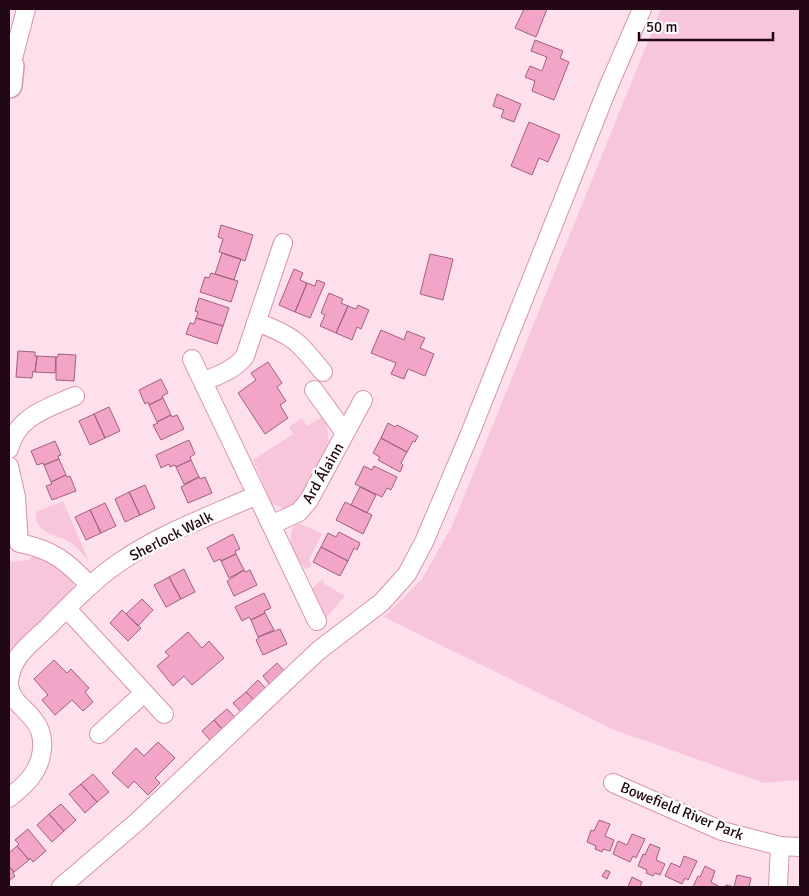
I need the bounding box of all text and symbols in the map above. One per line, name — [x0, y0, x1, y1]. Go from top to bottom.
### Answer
scale bar — [639, 10, 773, 42]
text: 50 m — [646, 18, 677, 36]
street label: Ard Álainn — [298, 439, 348, 507]
street label: Sherlock Walk — [126, 507, 216, 565]
street label: Bowefield River Park — [618, 778, 747, 844]

